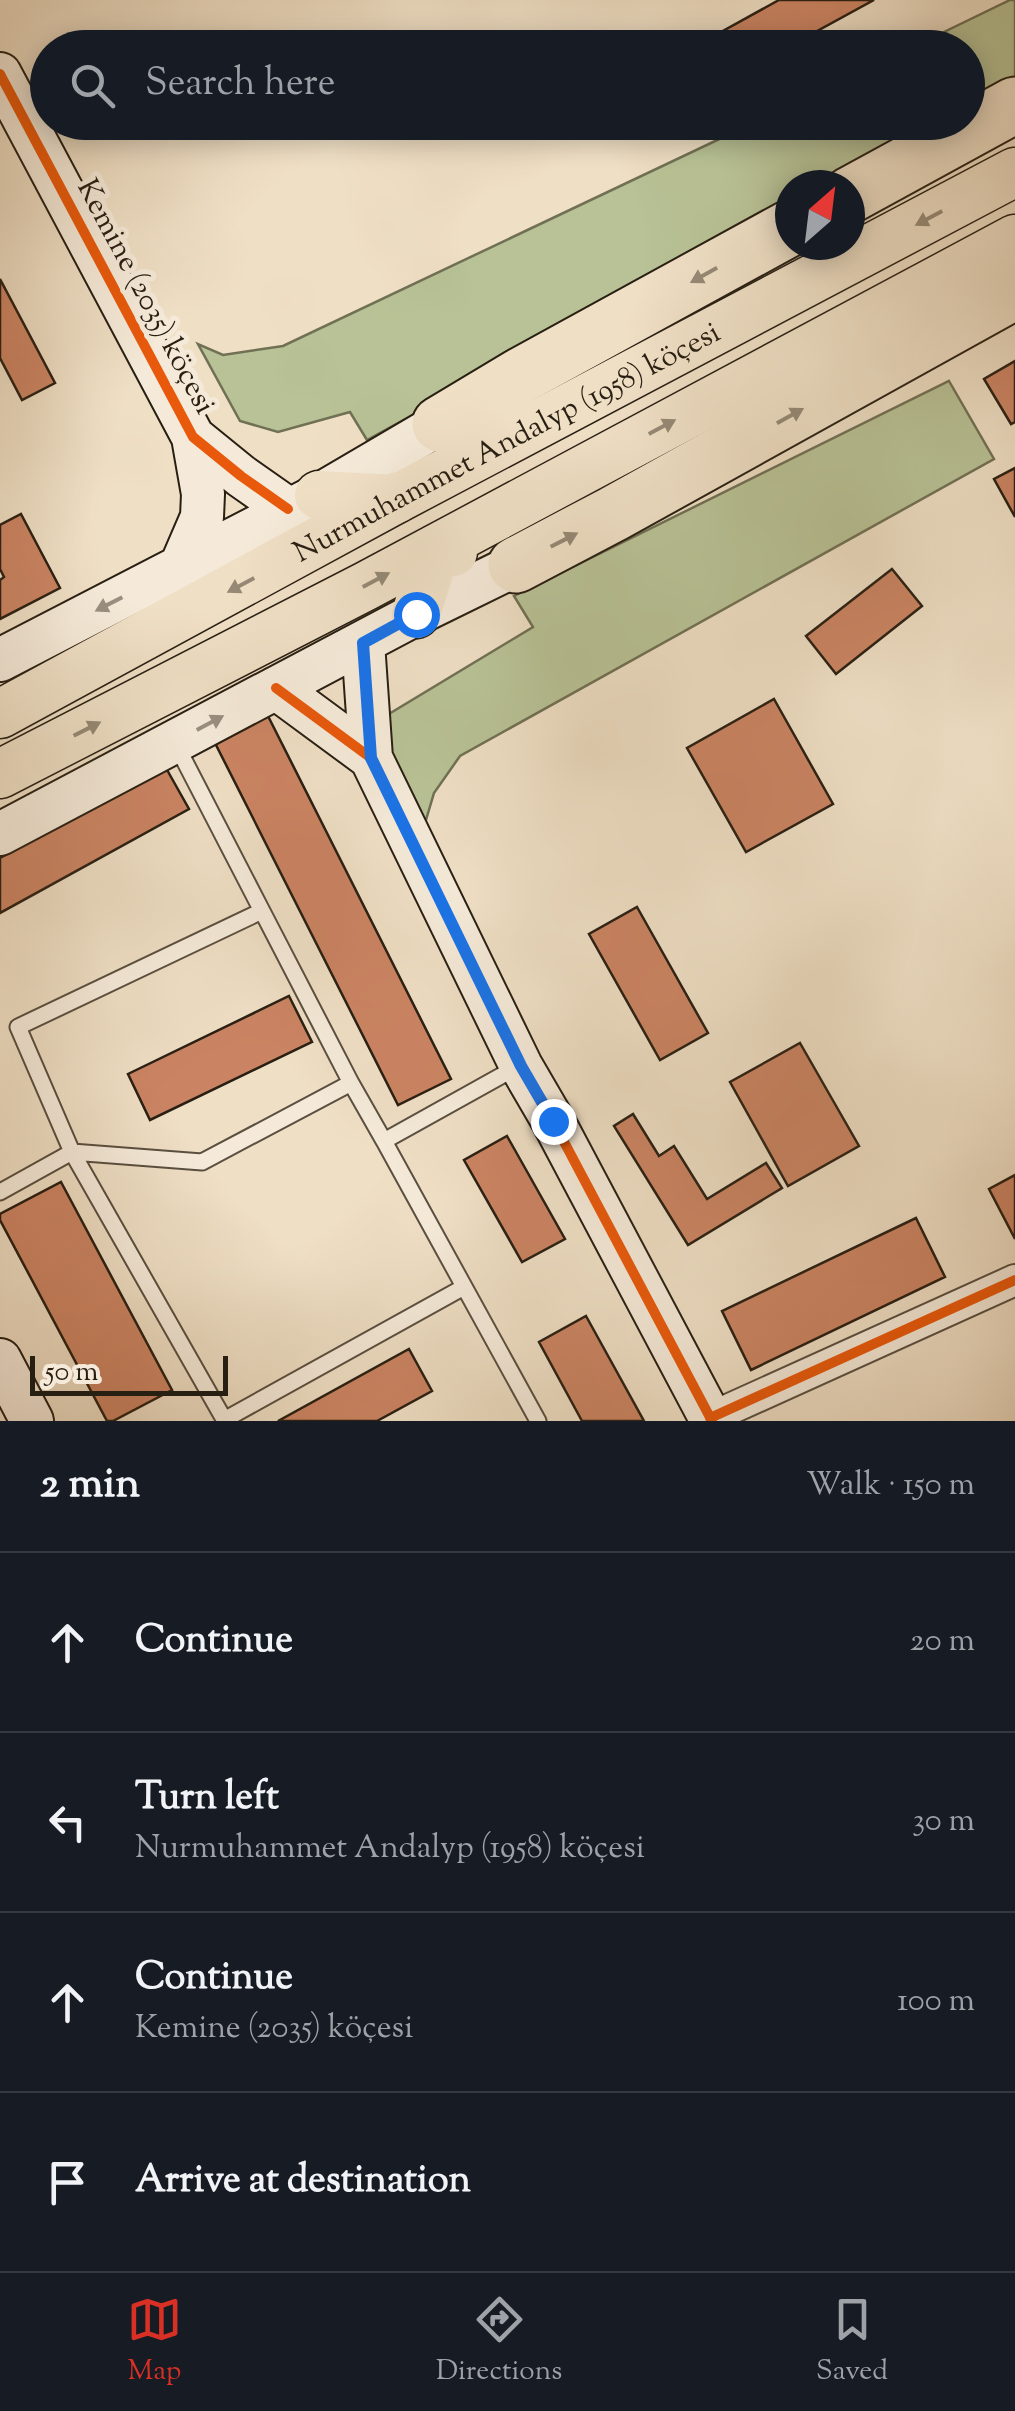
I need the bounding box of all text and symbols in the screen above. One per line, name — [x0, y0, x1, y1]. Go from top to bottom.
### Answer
search box — [30, 30, 985, 140]
icon: search — [65, 58, 120, 113]
text: Search here — [145, 58, 336, 112]
north arrow — [775, 170, 865, 260]
street label: Kemine (2035) köçesi — [65, 172, 225, 422]
one-way arrow — [914, 209, 943, 226]
one-way arrow — [690, 266, 719, 283]
street label: Nurmuhammet Andalyp (1958) köçesi — [286, 312, 729, 575]
one-way arrow — [776, 408, 805, 425]
one-way arrow — [648, 419, 677, 436]
one-way arrow — [550, 532, 579, 549]
one-way arrow — [361, 572, 390, 589]
one-way arrow — [226, 576, 255, 593]
route start — [394, 592, 440, 638]
one-way arrow — [94, 595, 123, 612]
one-way arrow — [195, 715, 224, 732]
one-way arrow — [72, 721, 101, 738]
route end — [531, 1099, 577, 1145]
scale bar — [30, 1351, 228, 1396]
text: 50 m — [45, 1353, 99, 1393]
text: 2 min — [40, 1456, 140, 1516]
text: Walk · 150 m — [806, 1463, 975, 1509]
icon: ahead — [40, 1615, 95, 1670]
text: Continue — [135, 1615, 293, 1669]
text: 20 m — [910, 1619, 975, 1665]
text: Turn left — [135, 1772, 279, 1826]
icon: left — [40, 1795, 95, 1850]
text: 30 m — [912, 1799, 975, 1845]
text: Nurmuhammet Andalyp (1958) köçesi — [135, 1826, 645, 1872]
text: Continue — [135, 1952, 293, 2006]
icon: ahead — [40, 1975, 95, 2030]
text: 100 m — [897, 1979, 975, 2025]
text: Kemine (2035) köçesi — [135, 2006, 413, 2052]
icon: arrive — [40, 2155, 95, 2210]
text: Arrive at destination — [135, 2155, 471, 2209]
tab: Map — [127, 2292, 182, 2392]
tab: Directions — [436, 2292, 562, 2392]
tab: Saved — [816, 2292, 888, 2392]

